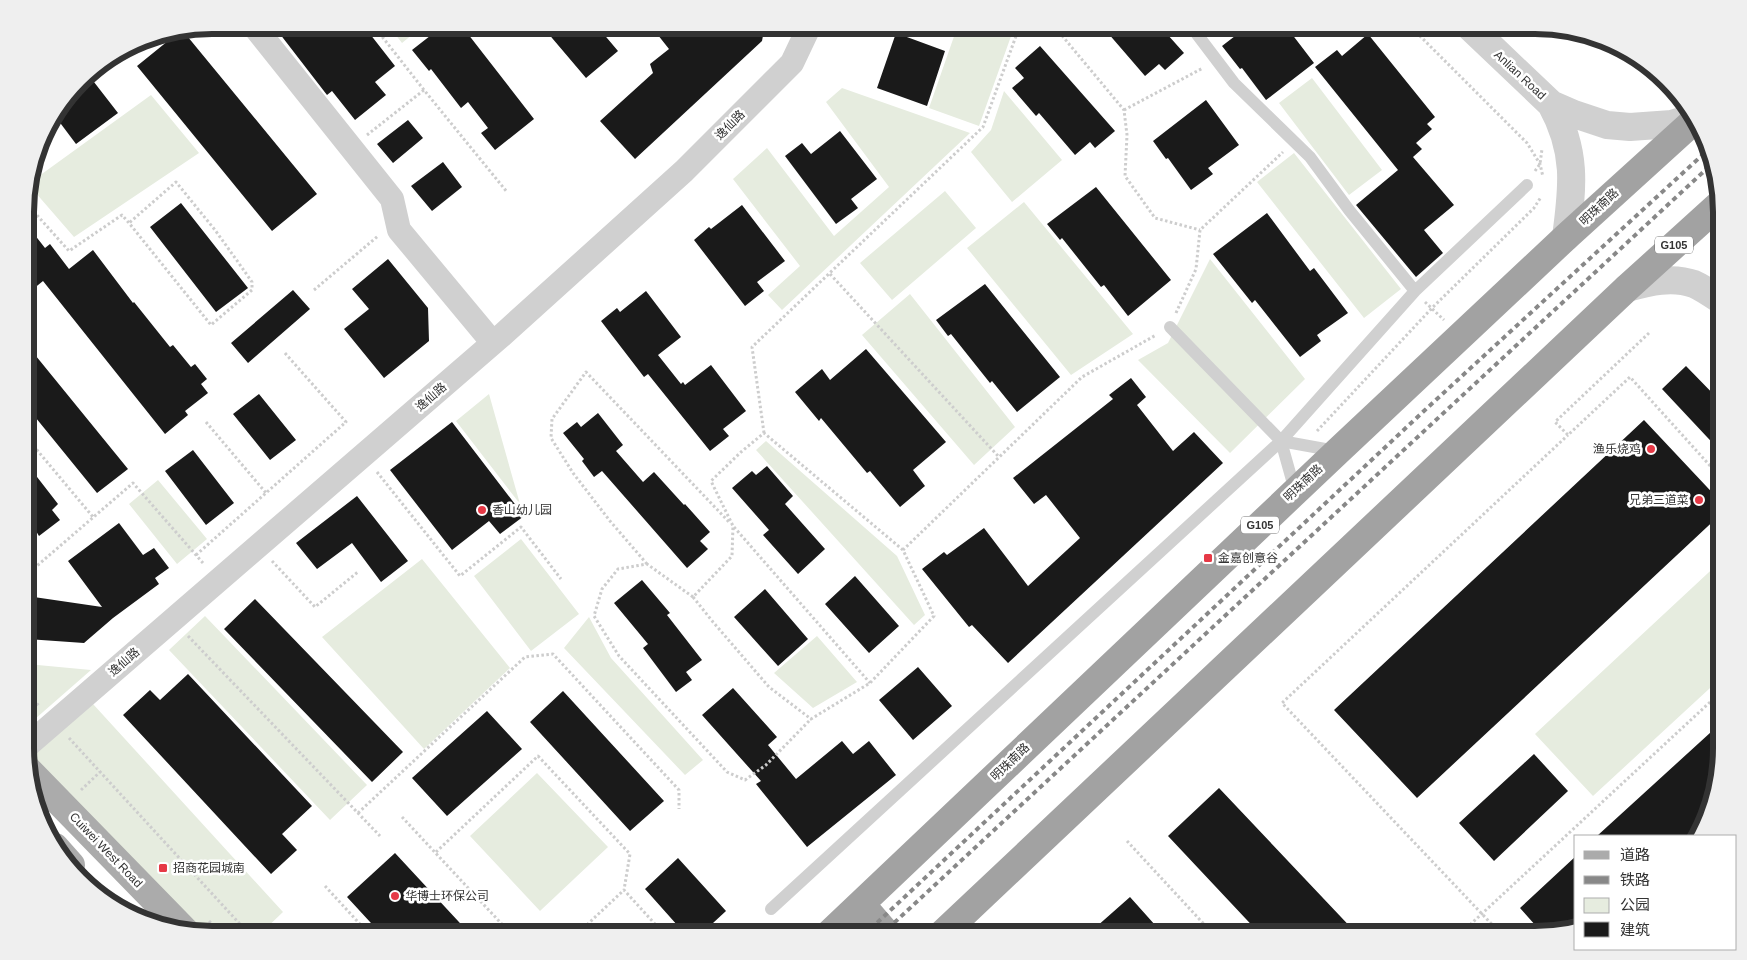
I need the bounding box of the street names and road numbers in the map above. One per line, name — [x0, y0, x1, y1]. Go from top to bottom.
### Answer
street label: Anlian Road — [1491, 48, 1549, 102]
street label: 逸仙路 — [712, 107, 748, 143]
street label: 明珠南路 — [1577, 186, 1621, 228]
road number: G105 — [1655, 236, 1693, 254]
street label: 逸仙路 — [413, 380, 449, 414]
street label: 明珠南路 — [1281, 462, 1325, 504]
road number: G105 — [1241, 516, 1279, 534]
street label: 逸仙路 — [106, 645, 142, 679]
street label: 明珠南路 — [988, 740, 1032, 784]
street label: Cuiwei West Road — [67, 810, 145, 890]

